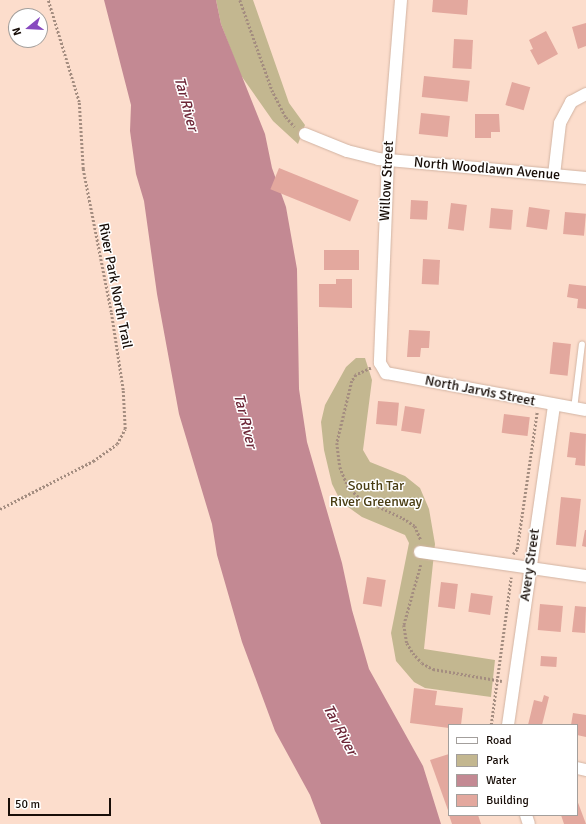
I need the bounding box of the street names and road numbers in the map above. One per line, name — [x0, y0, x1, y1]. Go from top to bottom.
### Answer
street label: Willow Street — [377, 140, 397, 222]
street label: North Woodlawn Avenue — [413, 154, 561, 184]
street label: River Park North Trail — [95, 222, 135, 350]
street label: North Jarvis Street — [423, 372, 537, 410]
street label: Avery Street — [517, 528, 543, 602]

